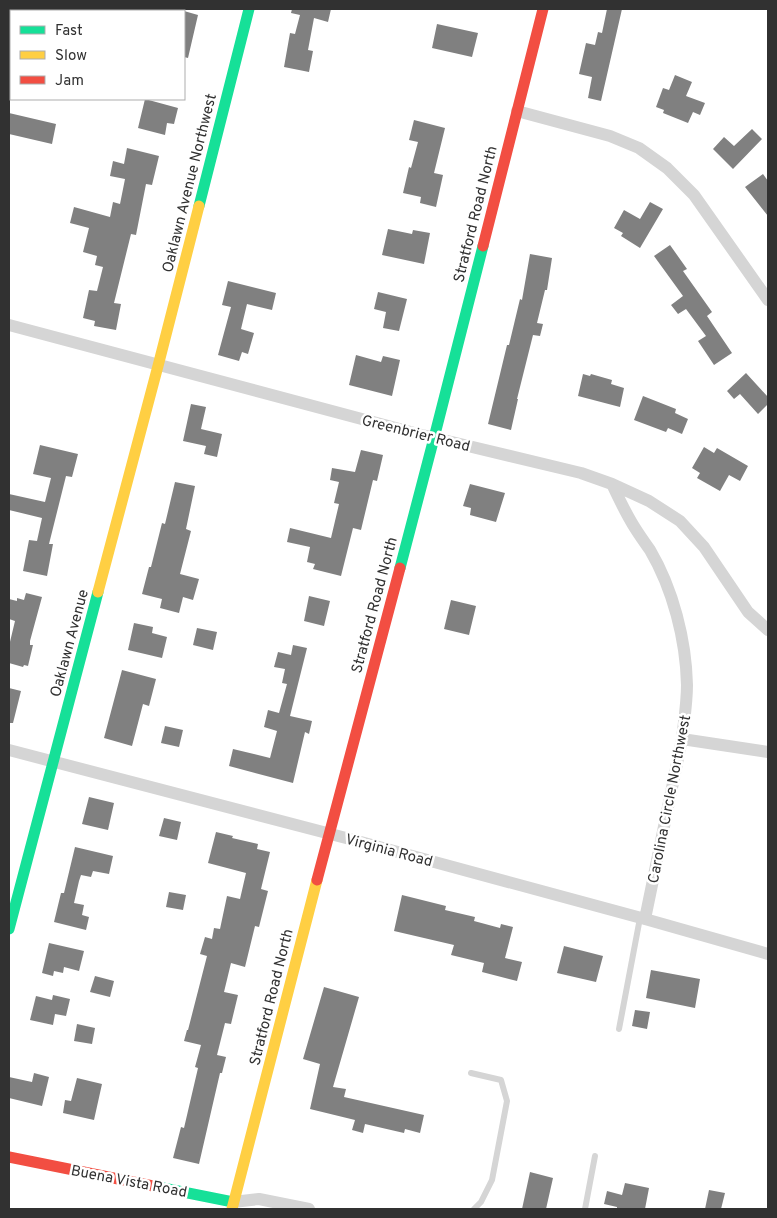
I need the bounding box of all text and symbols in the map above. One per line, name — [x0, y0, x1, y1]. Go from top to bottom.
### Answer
legend — [10, 10, 185, 100]
text: Fast — [55, 22, 83, 41]
text: Slow — [55, 47, 87, 66]
text: Jam — [55, 72, 84, 91]
street label: Oaklawn Avenue Northwest — [159, 92, 222, 275]
street label: Stratford Road North — [450, 144, 503, 285]
street label: Greenbrier Road — [359, 412, 472, 457]
street label: Stratford Road North — [348, 535, 403, 675]
street label: Oaklawn Avenue — [47, 588, 94, 699]
street label: Carolina Circle Northwest — [645, 714, 696, 885]
street label: Virginia Road — [343, 831, 434, 872]
street label: Stratford Road North — [246, 927, 299, 1068]
street label: Buena Vista Road — [69, 1162, 188, 1203]

